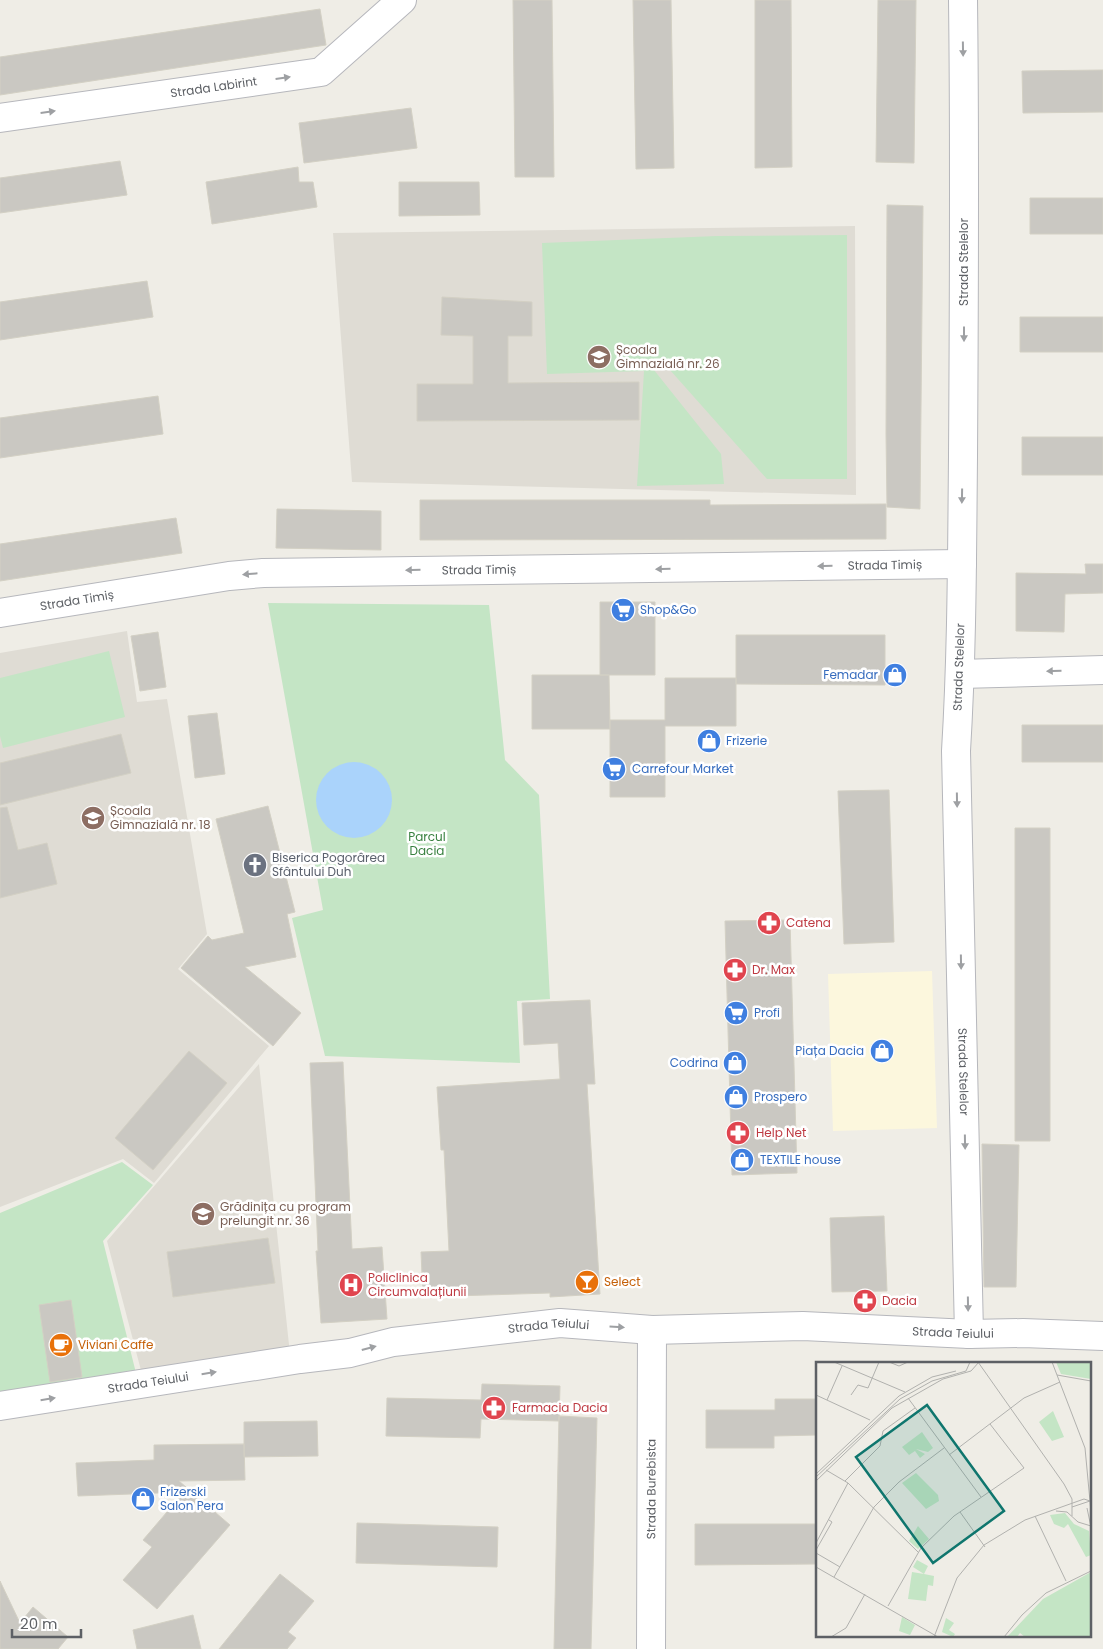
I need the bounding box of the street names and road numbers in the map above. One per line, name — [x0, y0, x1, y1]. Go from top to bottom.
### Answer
street label: Strada Labirint — [169, 72, 258, 101]
street label: Strada Stelelor — [955, 218, 972, 306]
street label: Strada Timiș — [847, 556, 922, 574]
street label: Strada Timiș — [441, 561, 516, 578]
street label: Strada Timiș — [39, 586, 115, 614]
street label: Strada Stelelor — [948, 622, 969, 711]
street label: Strada Stelelor — [954, 1028, 973, 1116]
street label: Strada Teiului — [507, 1314, 590, 1337]
street label: Strada Teiului — [912, 1322, 994, 1342]
street label: Strada Teiului — [106, 1368, 190, 1397]
street label: Strada Burebista — [642, 1439, 660, 1539]

